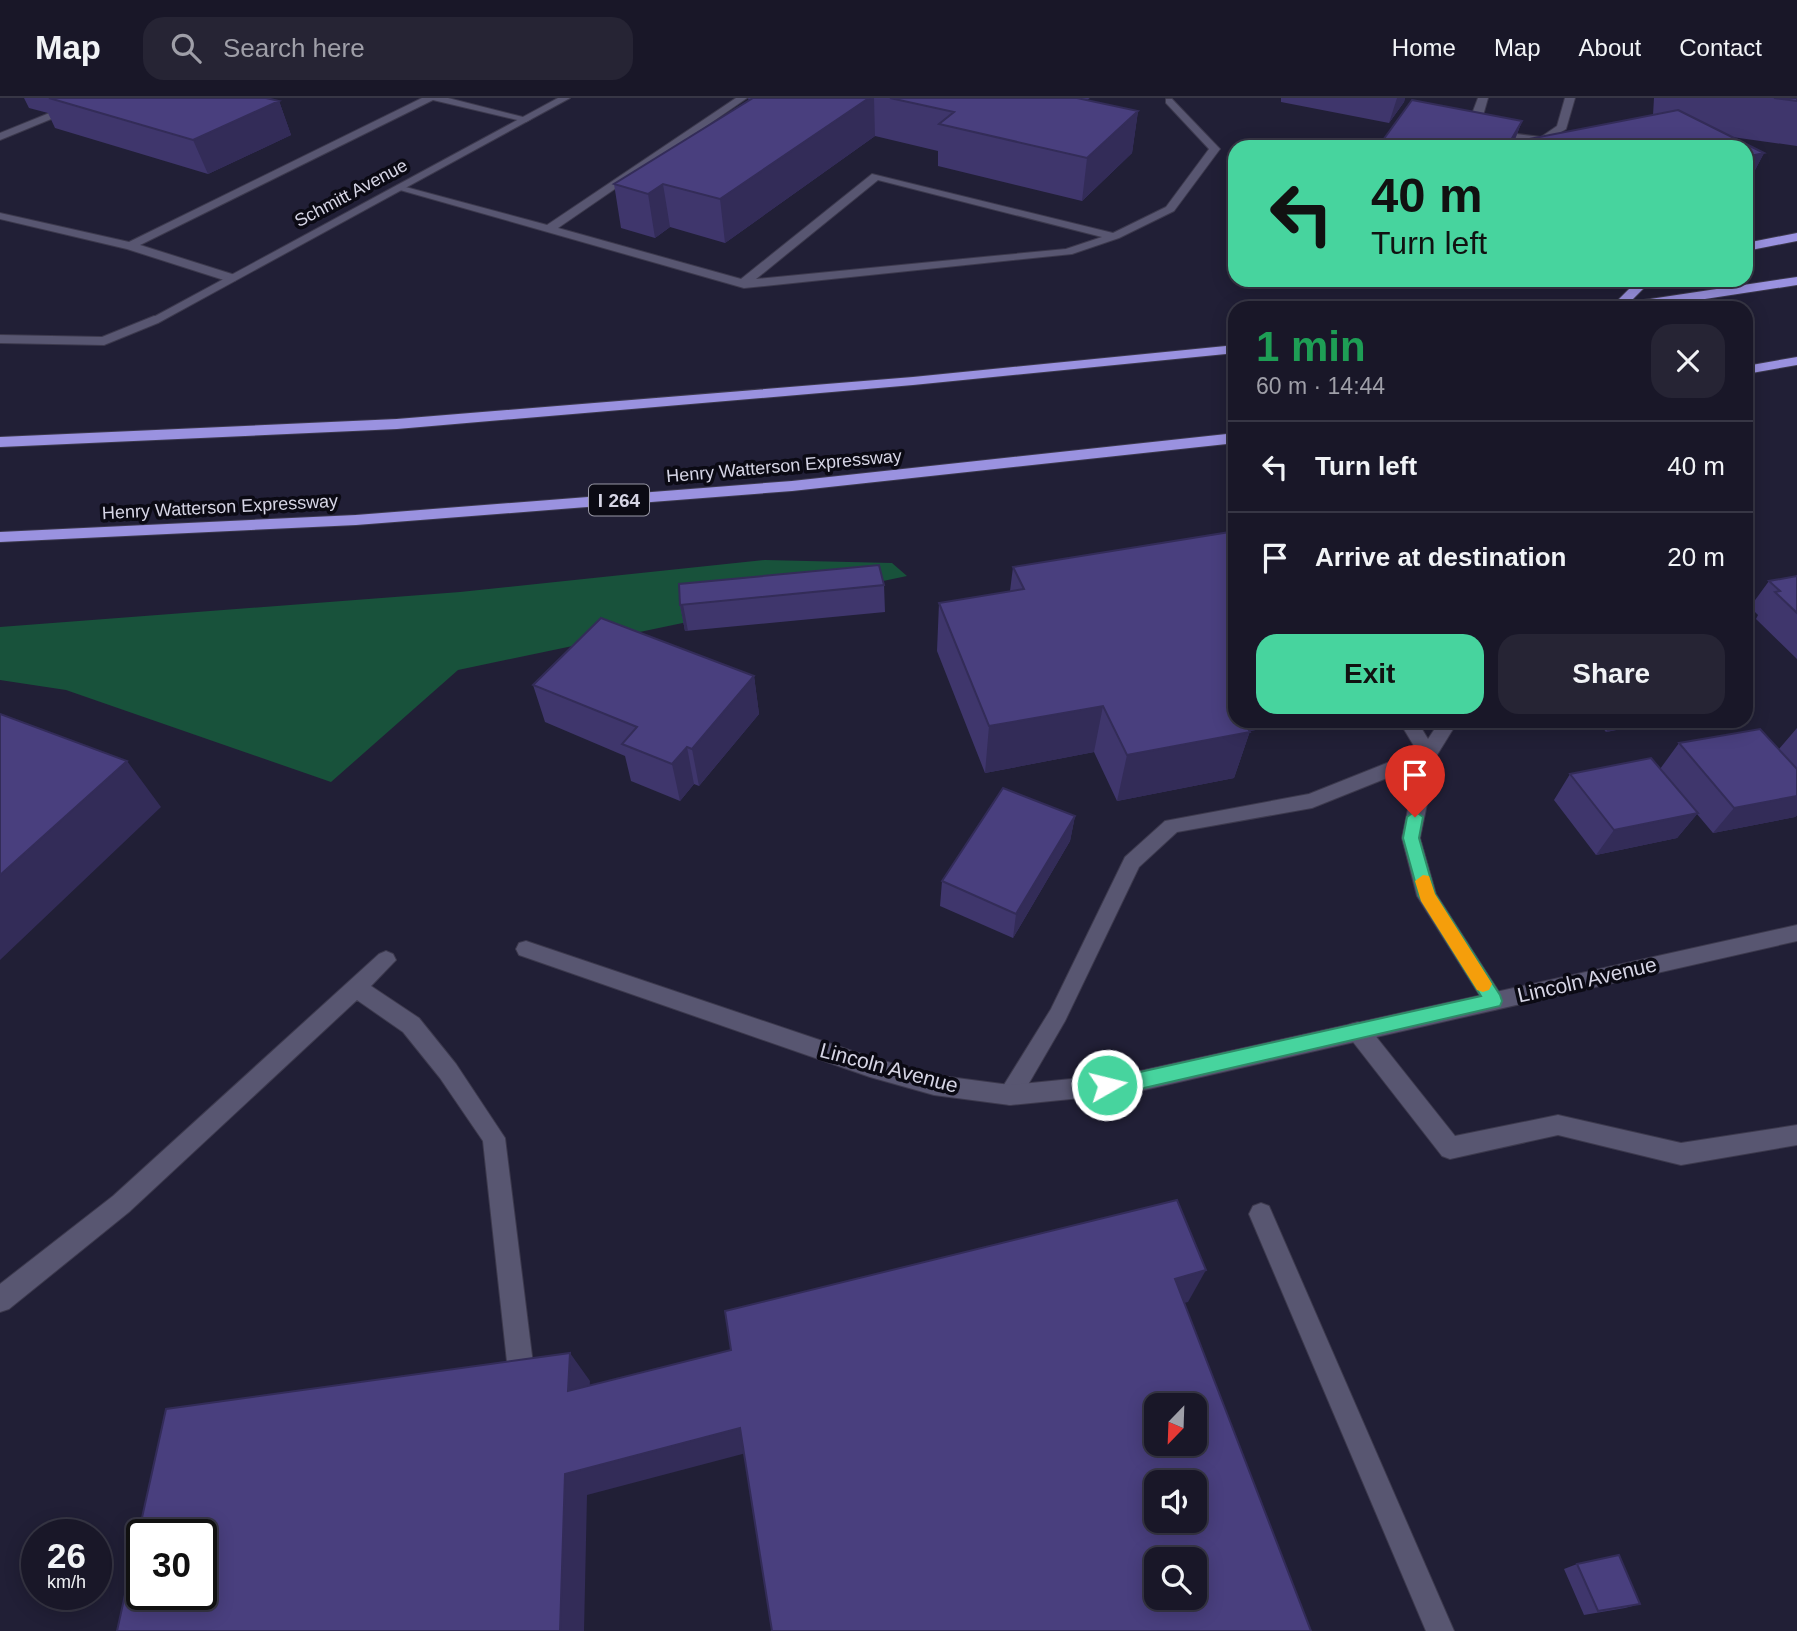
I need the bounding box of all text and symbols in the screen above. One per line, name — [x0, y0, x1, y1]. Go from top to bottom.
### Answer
search box — [143, 17, 633, 80]
text: Map — [35, 29, 101, 66]
icon: search — [167, 29, 205, 67]
text: Search here — [223, 33, 365, 63]
text: Home — [1392, 34, 1456, 61]
text: Map — [1494, 34, 1541, 61]
text: About — [1579, 34, 1641, 61]
text: Contact — [1679, 34, 1762, 61]
street label: Schmitt Avenue — [291, 155, 411, 231]
icon: left — [1256, 168, 1347, 259]
text: 40 m — [1371, 168, 1483, 222]
text: Turn left — [1371, 225, 1487, 261]
text: 1 min — [1256, 323, 1366, 370]
button: close — [1651, 324, 1725, 398]
text: 60 m · 14:44 — [1256, 373, 1385, 399]
street label: Henry Watterson Expressway — [665, 446, 903, 486]
icon: left — [1256, 448, 1294, 486]
text: Turn left — [1315, 451, 1417, 481]
text: 40 m — [1667, 451, 1725, 481]
road number: I 264 — [589, 484, 649, 516]
street label: Henry Watterson Expressway — [101, 491, 339, 523]
icon: arrive — [1256, 539, 1294, 577]
text: Arrive at destination — [1315, 542, 1566, 572]
text: 20 m — [1667, 542, 1725, 572]
button: Exit — [1256, 634, 1484, 714]
button: Share — [1498, 634, 1725, 714]
pin — [1385, 745, 1445, 817]
icon: arrive — [1396, 756, 1434, 794]
street label: Lincoln Avenue — [1515, 952, 1659, 1007]
street label: Lincoln Avenue — [818, 1038, 961, 1097]
position arrow — [1070, 1048, 1144, 1122]
north arrow — [1144, 1393, 1208, 1456]
map controls — [1144, 1393, 1207, 1610]
button: sound — [1144, 1470, 1207, 1533]
speed limit sign: 30 — [126, 1519, 217, 1610]
text: 26 — [47, 1536, 86, 1575]
button: search — [1144, 1547, 1207, 1610]
text: km/h — [47, 1572, 86, 1592]

